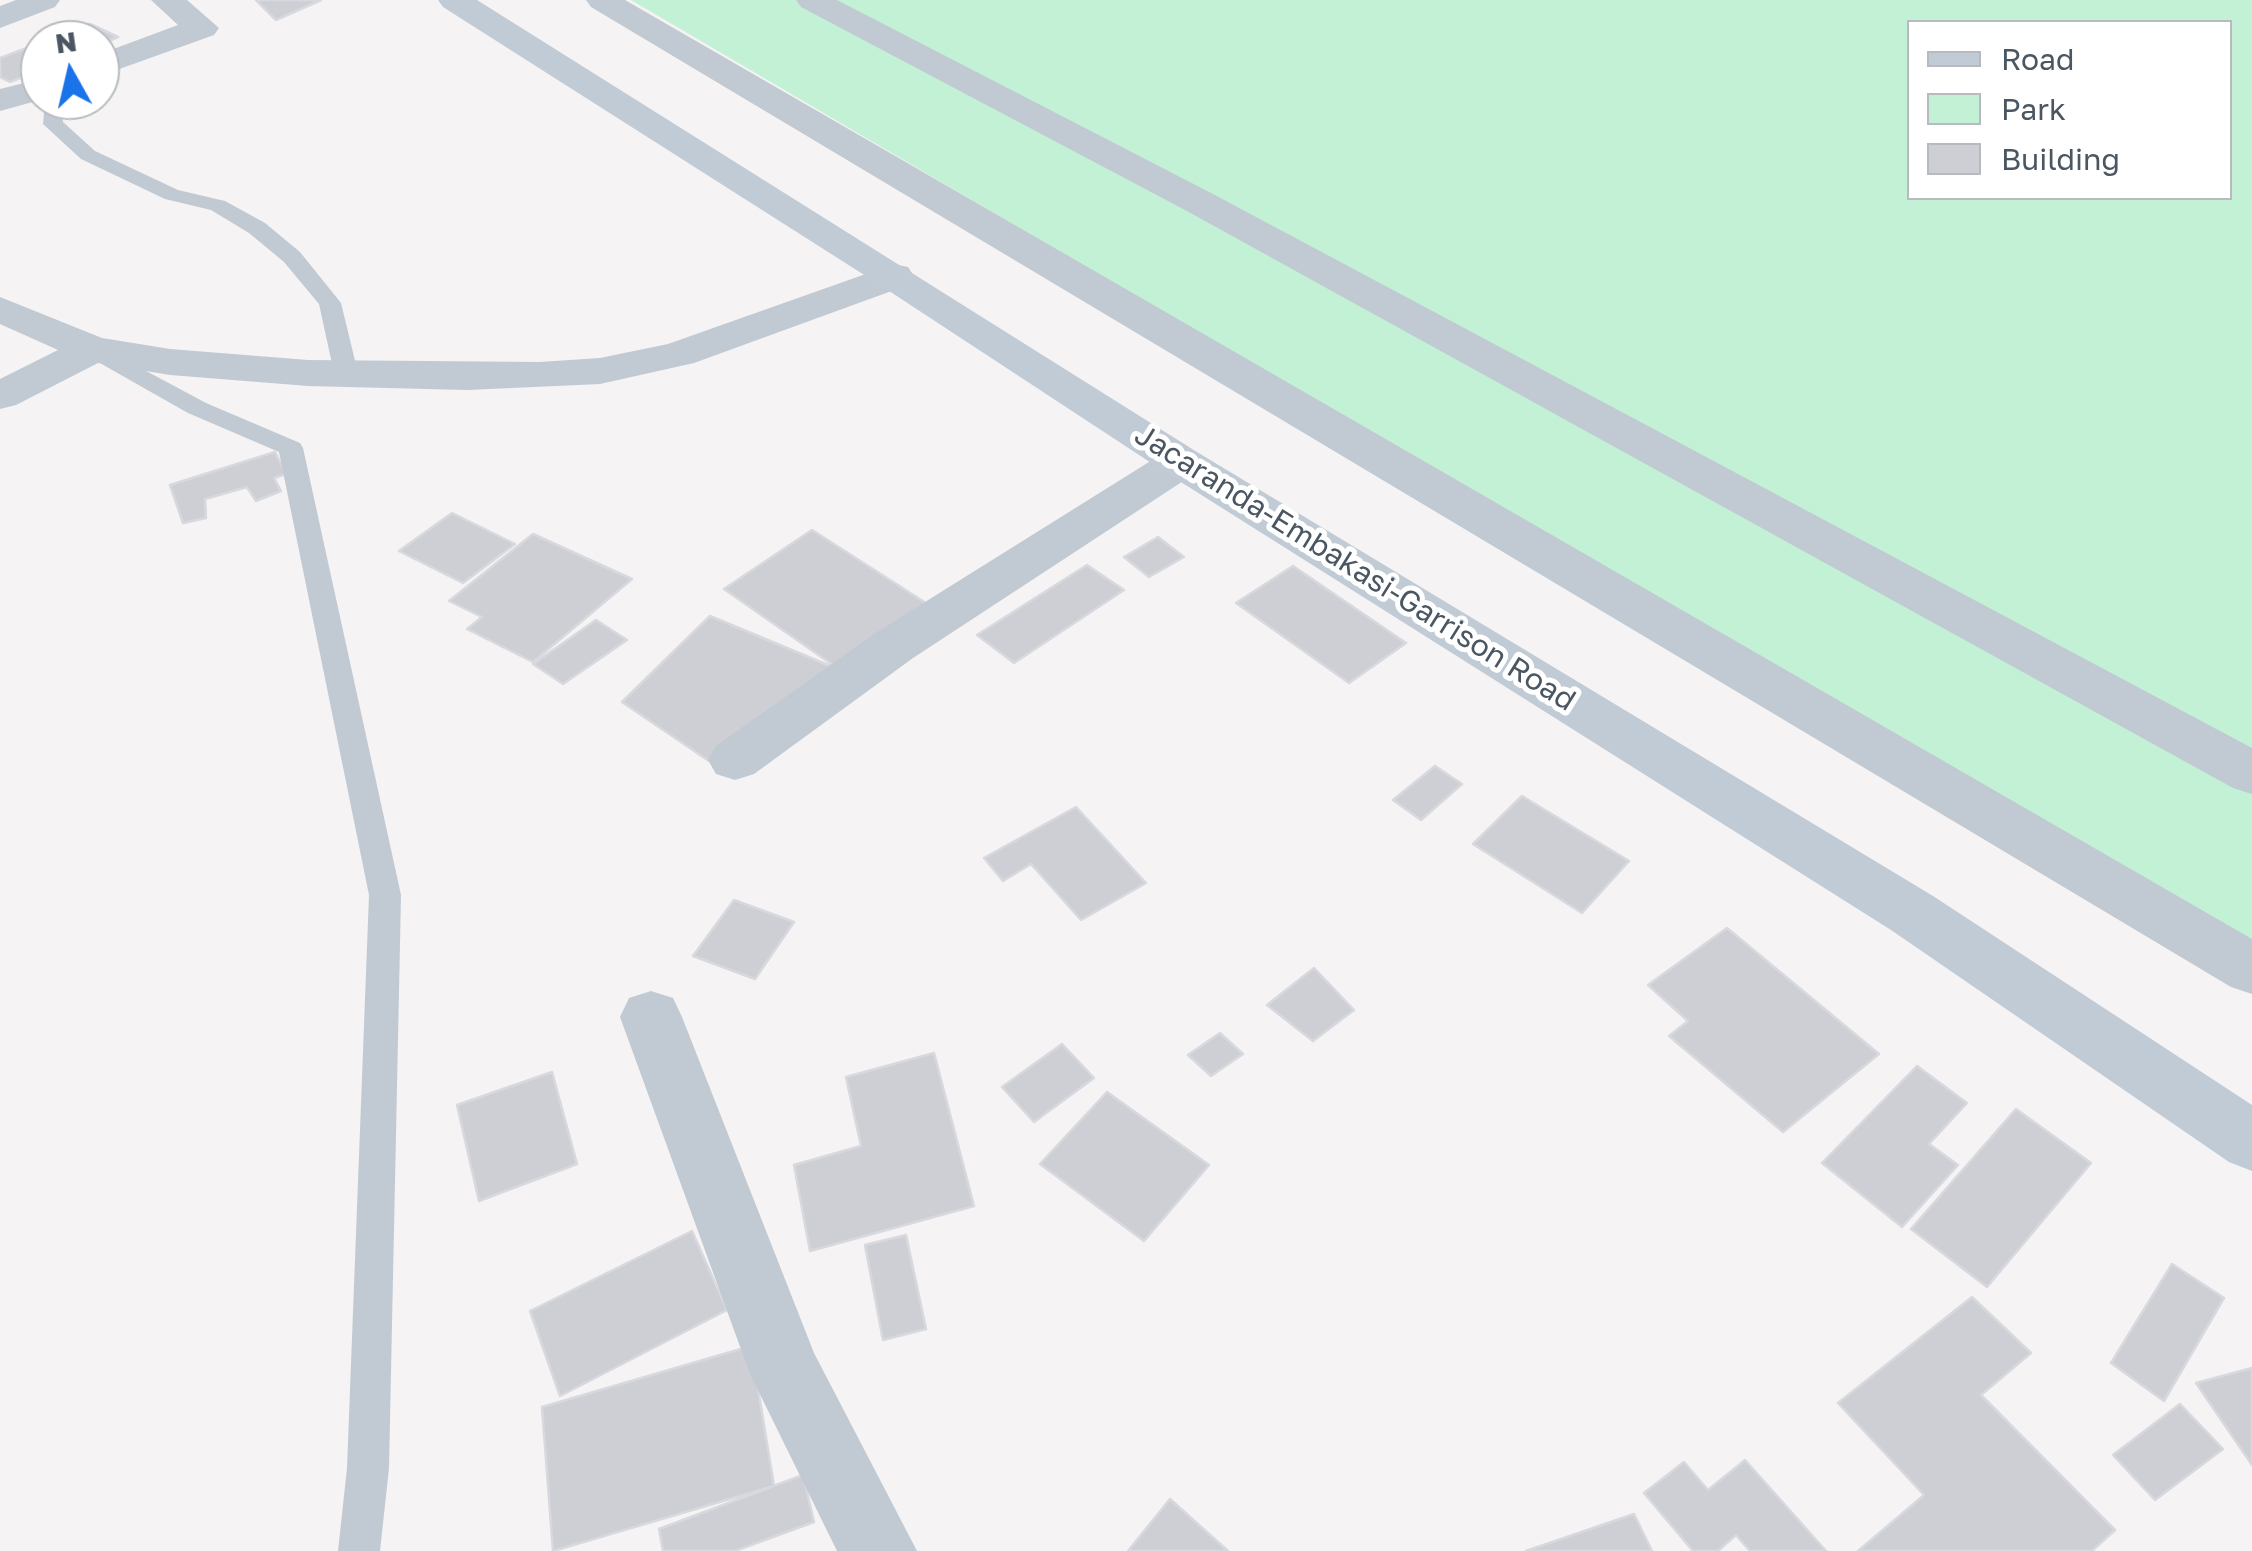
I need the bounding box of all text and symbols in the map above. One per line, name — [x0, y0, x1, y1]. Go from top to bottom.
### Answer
north arrow — [20, 20, 120, 120]
legend — [1907, 20, 2232, 200]
text: N — [53, 24, 79, 60]
text: Road — [2001, 41, 2075, 77]
text: Park — [2001, 91, 2066, 127]
text: Building — [2001, 141, 2120, 177]
street label: Jacaranda-Embakasi-Garrison Road — [1128, 417, 1582, 719]

